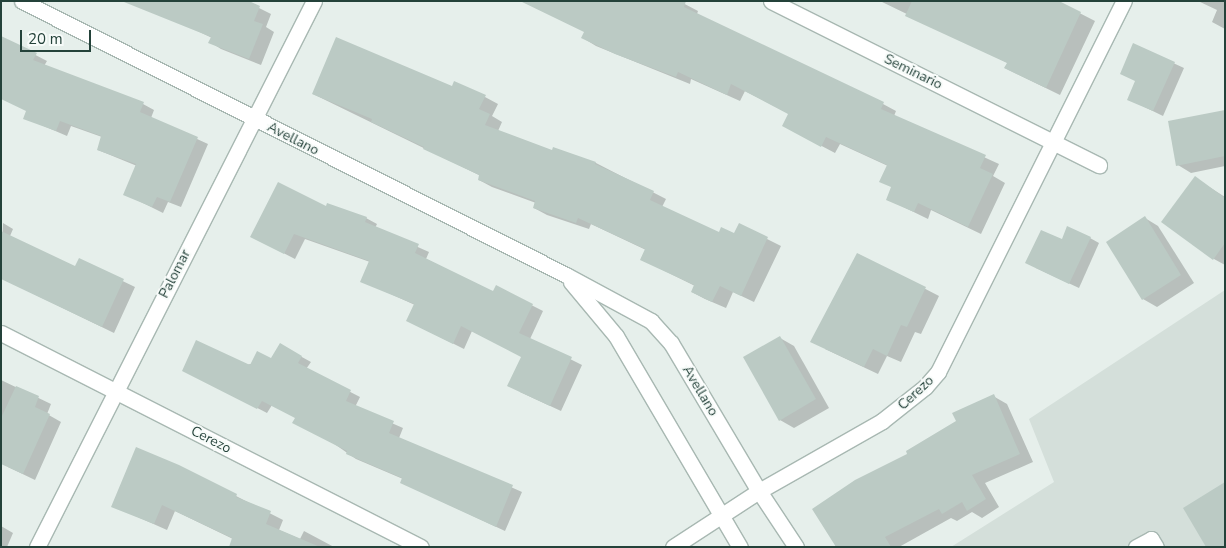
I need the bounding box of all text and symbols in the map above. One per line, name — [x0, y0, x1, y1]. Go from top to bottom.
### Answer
scale bar — [22, 20, 94, 52]
text: 20 m — [28, 29, 63, 49]
street label: Seminario — [881, 51, 945, 93]
street label: Avellano — [264, 119, 322, 159]
street label: Palomar — [156, 247, 194, 301]
street label: Avellano — [678, 363, 722, 419]
street label: Cerezo — [895, 372, 937, 414]
street label: Cerezo — [188, 423, 234, 457]

